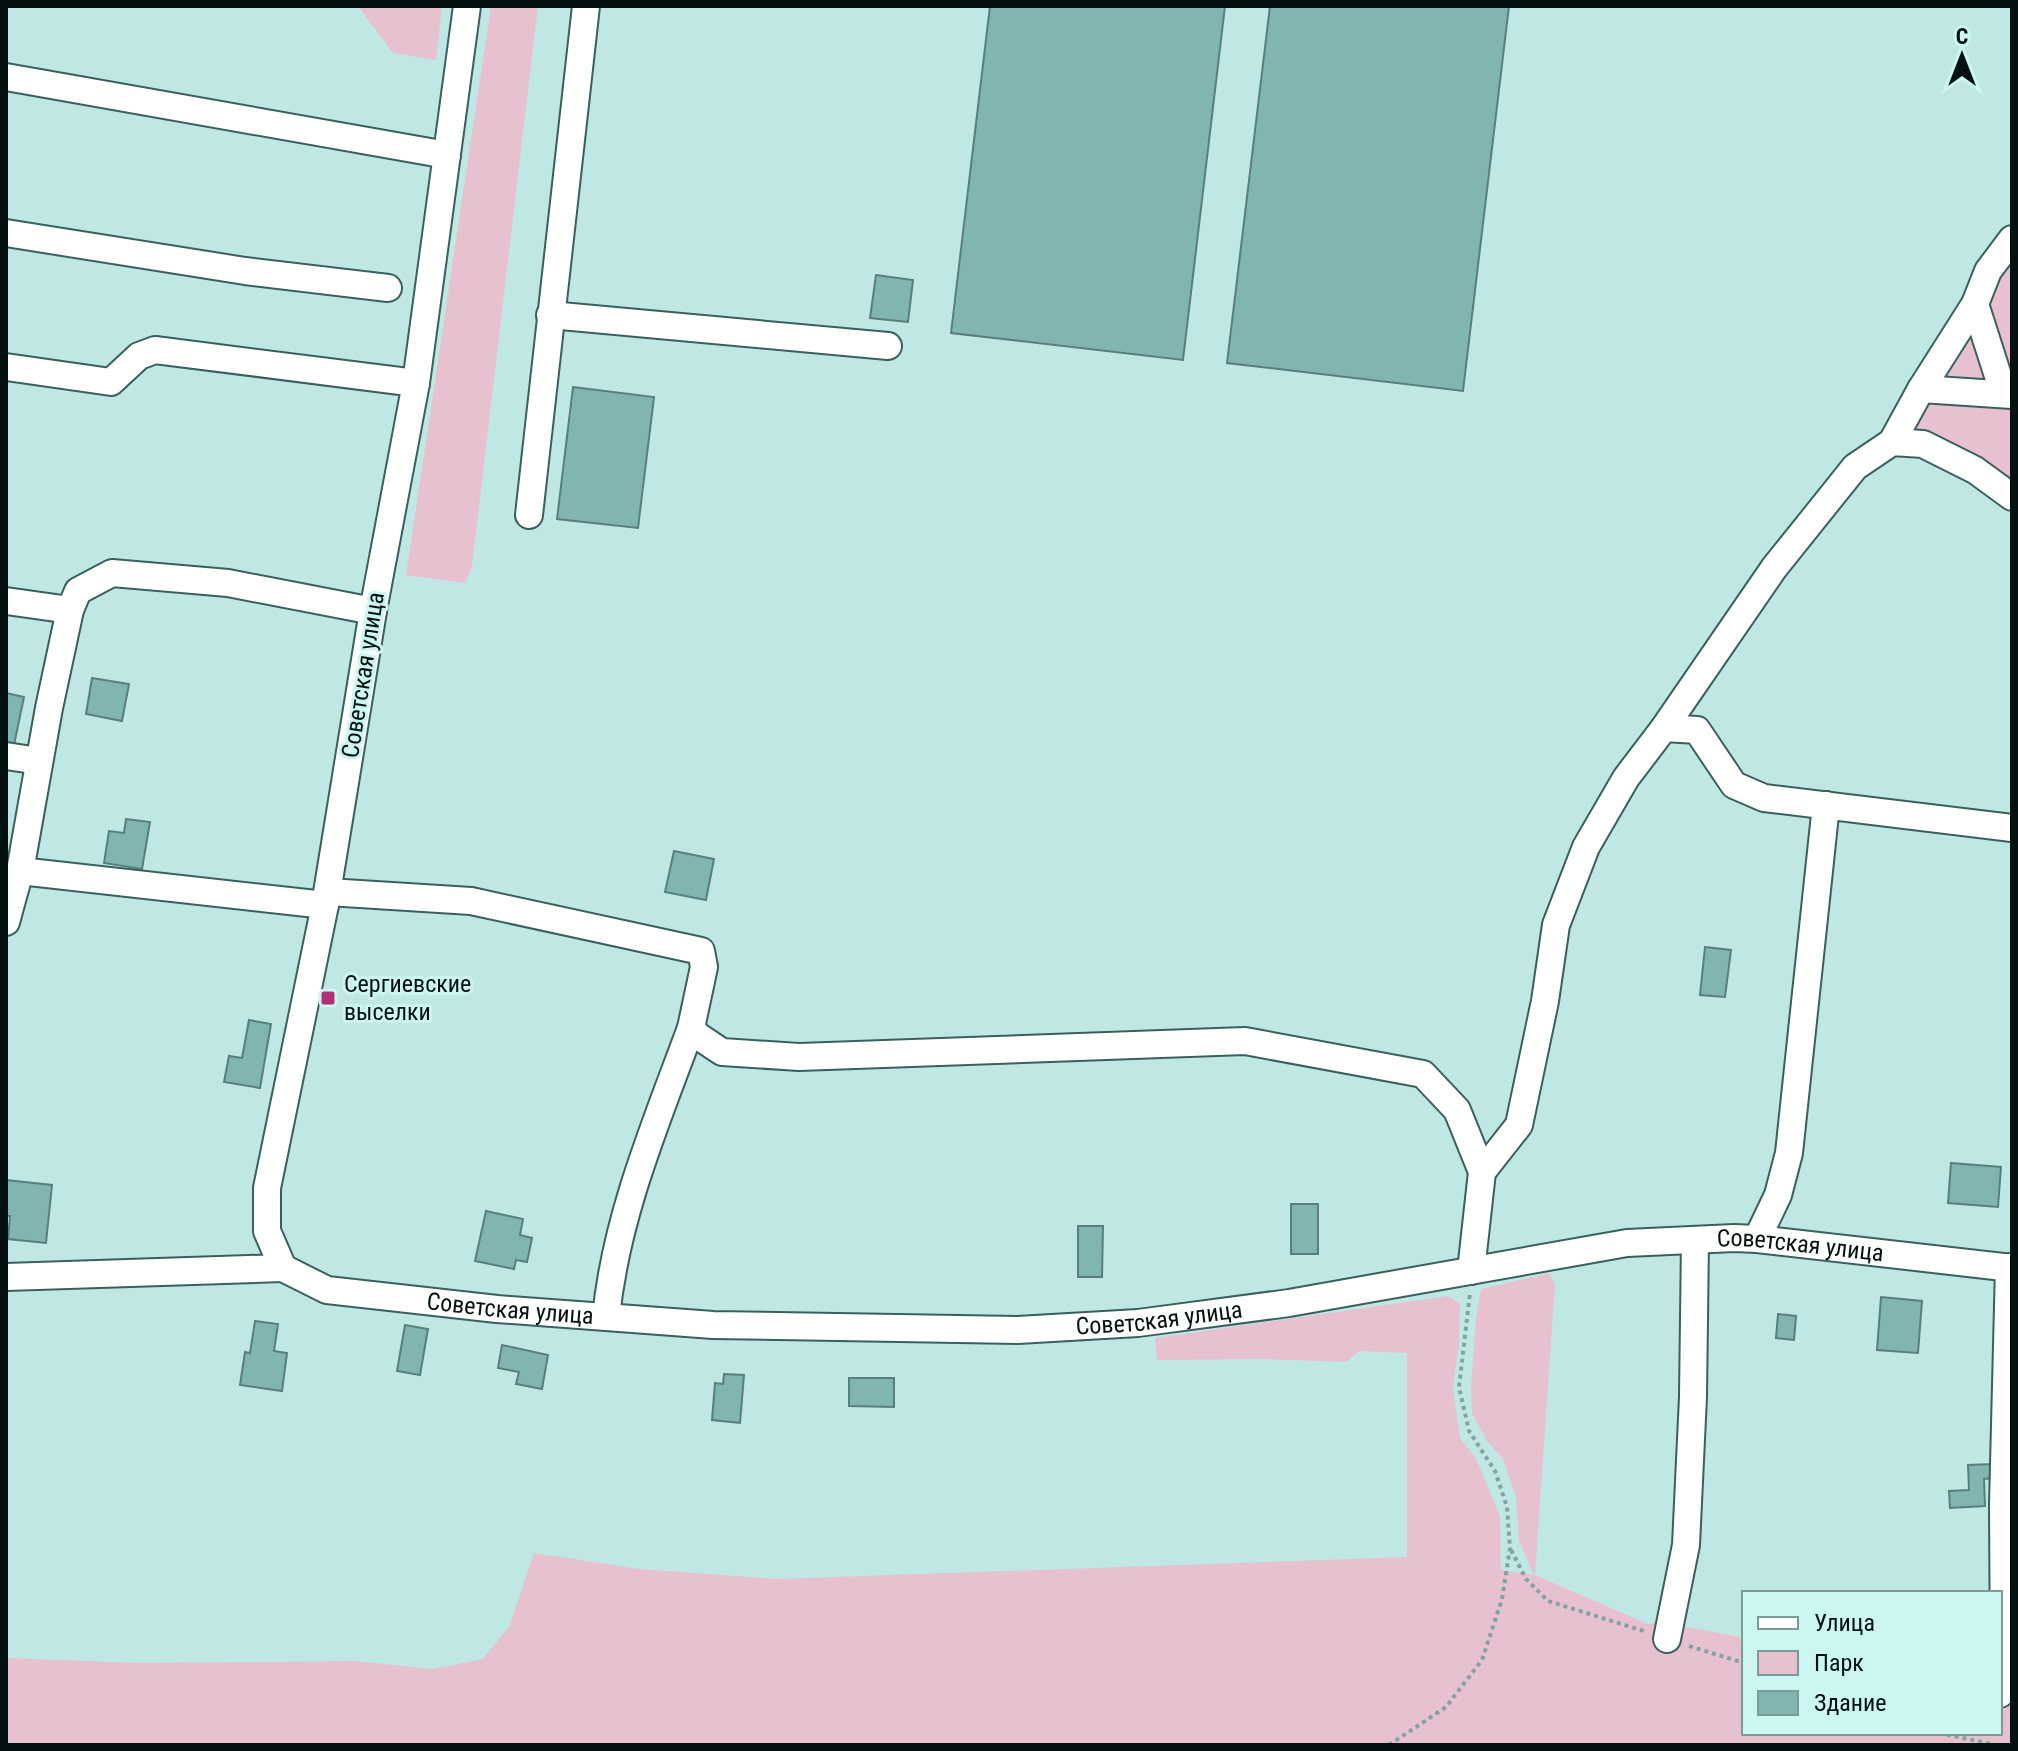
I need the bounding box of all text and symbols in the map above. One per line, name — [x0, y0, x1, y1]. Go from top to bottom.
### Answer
north arrow — [1922, 16, 2002, 96]
text: С — [1956, 24, 1968, 49]
street label: Советская улица — [336, 590, 390, 760]
place label: Сергиевские выселки — [344, 970, 471, 1026]
marker: Сергиевские выселки — [319, 989, 337, 1007]
street label: Советская улица — [1716, 1224, 1885, 1267]
street label: Советская улица — [425, 1287, 595, 1330]
street label: Советская улица — [1075, 1295, 1244, 1341]
legend — [1742, 1591, 2002, 1735]
text: Улица — [1814, 1609, 1875, 1637]
text: Парк — [1814, 1649, 1864, 1677]
text: Здание — [1814, 1689, 1886, 1717]

